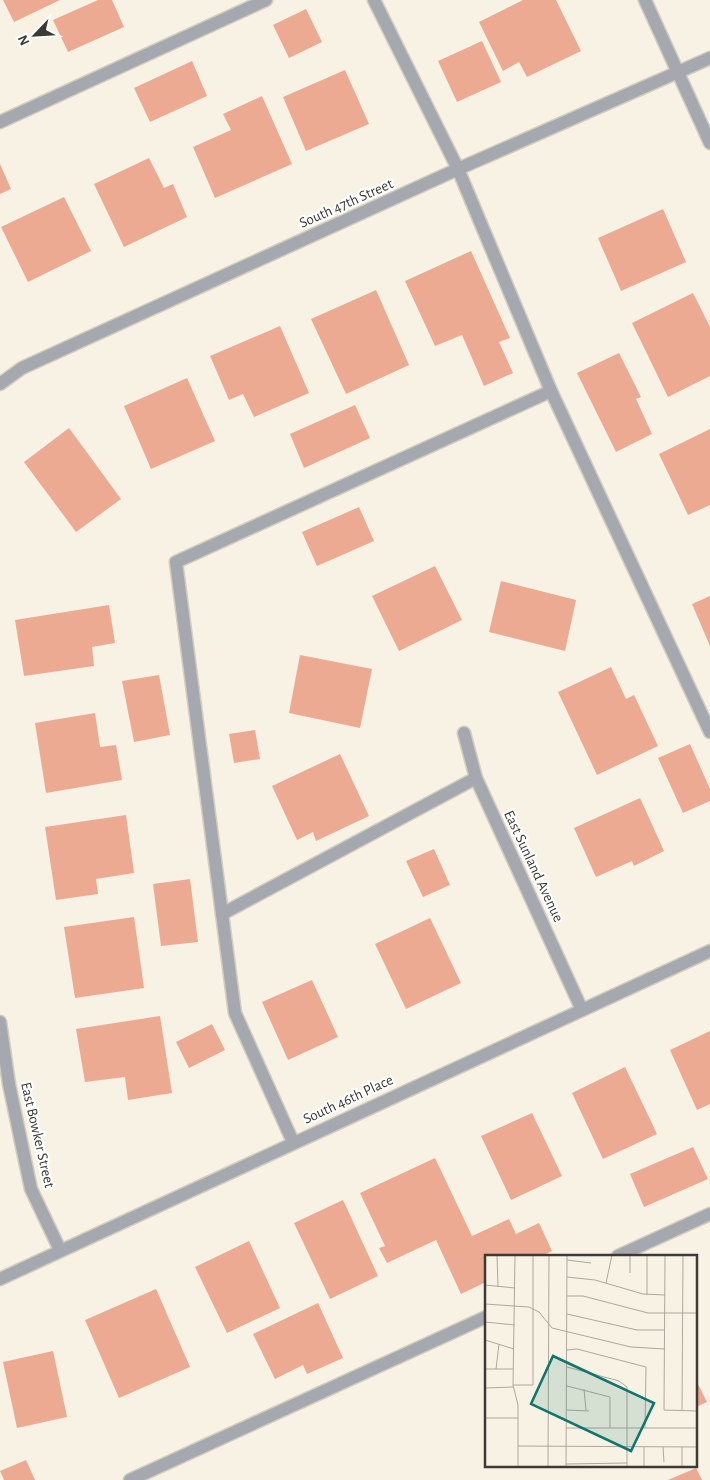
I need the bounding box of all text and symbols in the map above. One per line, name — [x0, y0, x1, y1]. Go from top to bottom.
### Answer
north arrow — [10, 10, 60, 60]
text: N — [16, 33, 33, 47]
street label: South 47th Street — [297, 176, 395, 231]
street label: East Sunland Avenue — [501, 808, 566, 924]
street label: South 46th Place — [301, 1072, 396, 1127]
street label: East Bowker Street — [18, 1081, 57, 1190]
inset map — [485, 1255, 698, 1468]

